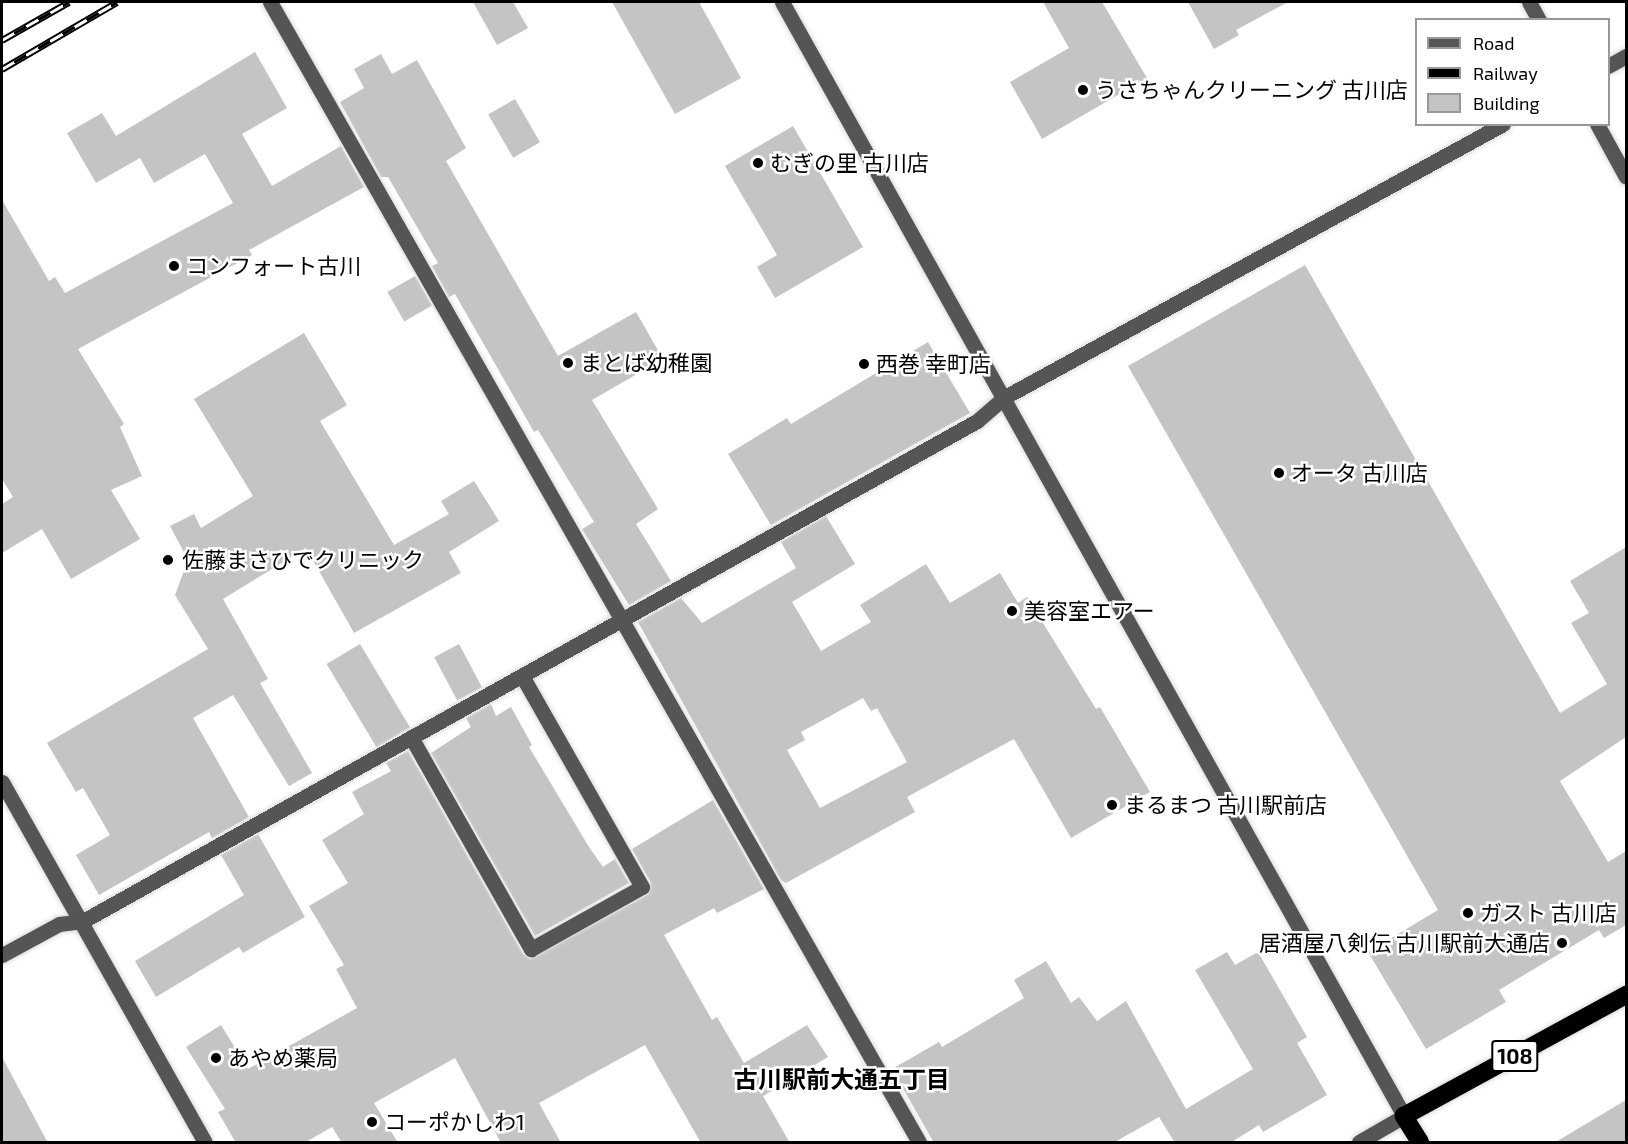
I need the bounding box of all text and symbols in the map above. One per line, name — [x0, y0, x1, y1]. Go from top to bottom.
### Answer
legend — [1415, 18, 1610, 126]
text: Road — [1473, 32, 1514, 54]
text: Railway — [1473, 62, 1538, 84]
place label: うさちゃんクリーニング 古川店 — [1095, 77, 1408, 103]
marker: うさちゃんクリーニング 古川店 — [1076, 83, 1090, 97]
text: Building — [1473, 92, 1540, 114]
place label: むぎの里 古川店 — [770, 150, 929, 176]
marker: むぎの里 古川店 — [751, 156, 765, 170]
place label: コンフォート古川 — [186, 253, 362, 279]
marker: コンフォート古川 — [167, 259, 181, 273]
place label: まとば幼稚園 — [580, 350, 712, 376]
place label: 西巻 幸町店 — [876, 351, 991, 377]
marker: まとば幼稚園 — [561, 356, 575, 370]
marker: 西巻 幸町店 — [857, 357, 871, 371]
place label: オータ 古川店 — [1291, 460, 1428, 486]
marker: オータ 古川店 — [1272, 466, 1286, 480]
place label: 佐藤まさひでクリニック — [182, 547, 424, 573]
marker: 佐藤まさひでクリニック — [159, 551, 177, 569]
place label: 美容室エアー — [1024, 598, 1155, 624]
marker: 美容室エアー — [1005, 604, 1019, 618]
place label: まるまつ 古川駅前店 — [1124, 792, 1327, 818]
marker: まるまつ 古川駅前店 — [1105, 798, 1119, 812]
place label: ガスト 古川店 — [1480, 900, 1617, 926]
marker: ガスト 古川店 — [1461, 906, 1475, 920]
place label: 居酒屋八剣伝 古川駅前大通店 — [1259, 930, 1550, 956]
marker: 居酒屋八剣伝 古川駅前大通店 — [1555, 936, 1569, 950]
road number: 108 — [1491, 1038, 1539, 1074]
place label: あやめ薬局 — [228, 1045, 338, 1071]
marker: あやめ薬局 — [209, 1051, 223, 1065]
district label: 古川駅前大通五丁目 — [734, 1065, 950, 1093]
place label: コーポかしわ1 — [384, 1109, 525, 1135]
marker: コーポかしわ1 — [365, 1115, 379, 1129]

